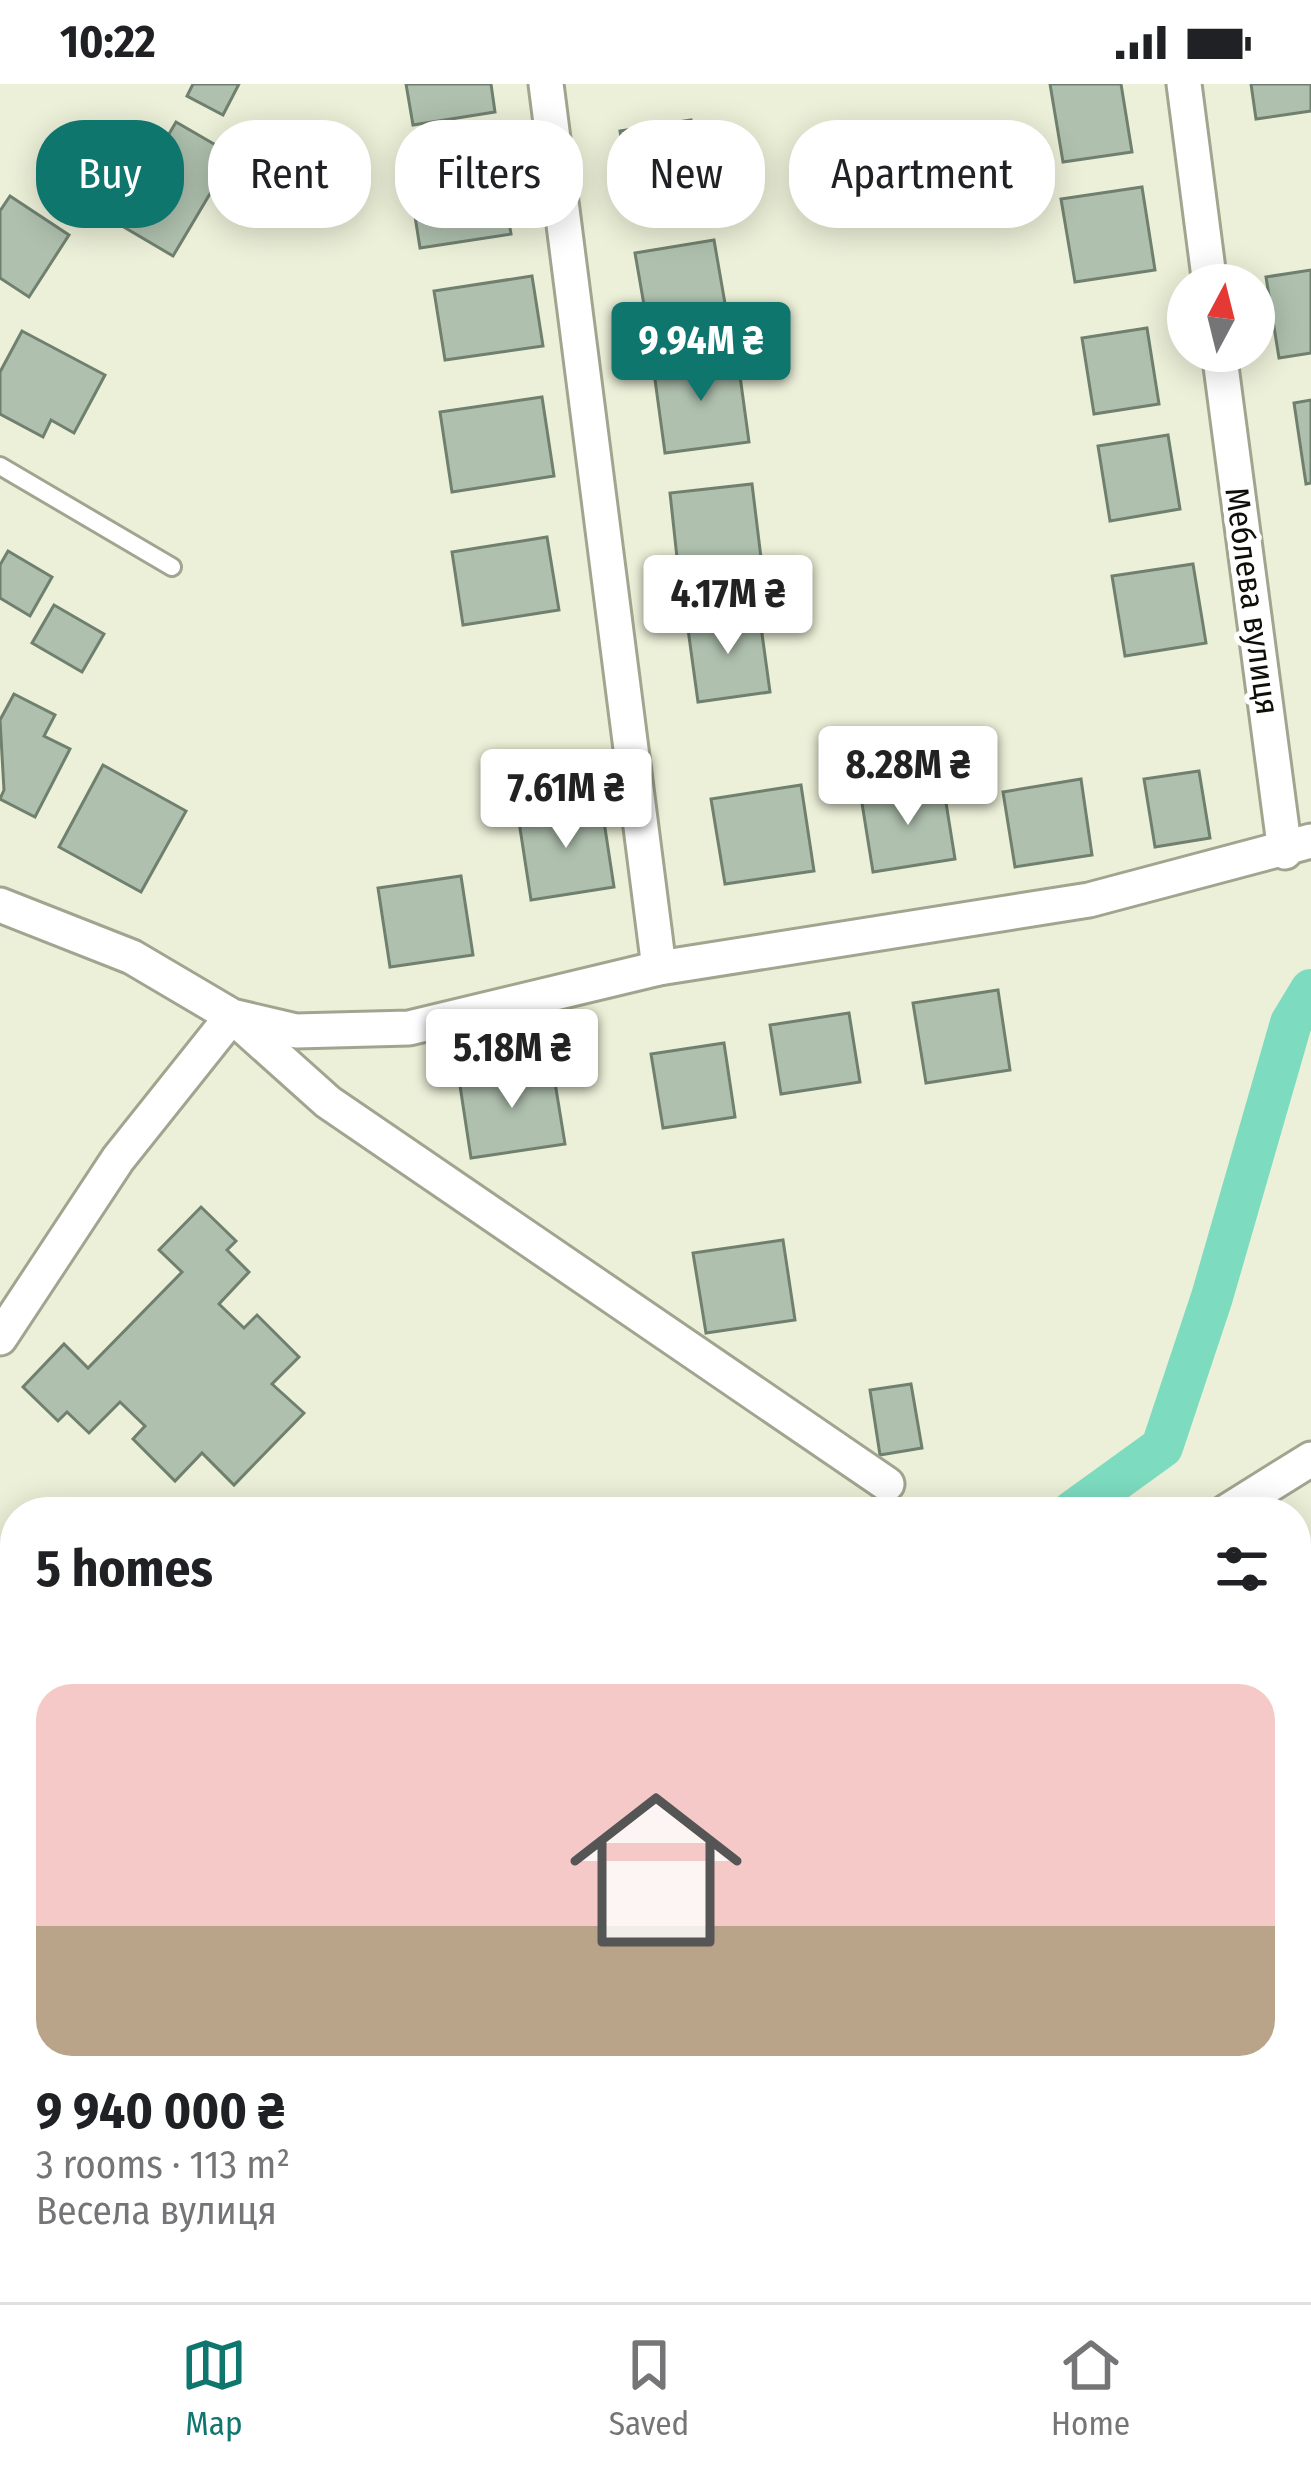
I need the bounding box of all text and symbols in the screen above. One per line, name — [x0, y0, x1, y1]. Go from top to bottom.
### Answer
text: 10:22 — [60, 15, 156, 69]
chip: Buy — [36, 120, 184, 228]
chip: Rent — [208, 120, 371, 228]
chip: Filters — [395, 120, 583, 228]
chip: New — [607, 120, 765, 228]
chip: Apartment — [789, 120, 1055, 228]
north arrow — [1167, 264, 1275, 372]
map controls — [1167, 264, 1275, 372]
pin: 9.94M ₴ — [590, 302, 812, 404]
text: 9.94M ₴ — [639, 318, 763, 364]
street label: Меблева вулиця — [1216, 485, 1288, 717]
pin: 4.17M ₴ — [617, 555, 839, 657]
text: 4.17M ₴ — [670, 571, 786, 617]
pin: 8.28M ₴ — [797, 726, 1019, 828]
text: 8.28M ₴ — [846, 742, 971, 788]
pin: 7.61M ₴ — [455, 749, 677, 851]
text: 7.61M ₴ — [508, 765, 624, 811]
pin: 5.18M ₴ — [401, 1009, 623, 1111]
text: 5.18M ₴ — [453, 1025, 571, 1071]
icon: filters — [1209, 1536, 1275, 1602]
text: 5 homes — [36, 1538, 213, 1600]
icon: home — [548, 1762, 764, 1978]
text: 9 940 000 ₴ — [36, 2080, 285, 2142]
text: 3 rooms · 113 m² — [36, 2142, 290, 2188]
text: Весела вулиця — [36, 2188, 277, 2234]
tab: Map — [181, 2332, 247, 2444]
tab: Saved — [609, 2332, 689, 2444]
tab: Home — [1051, 2332, 1130, 2444]

